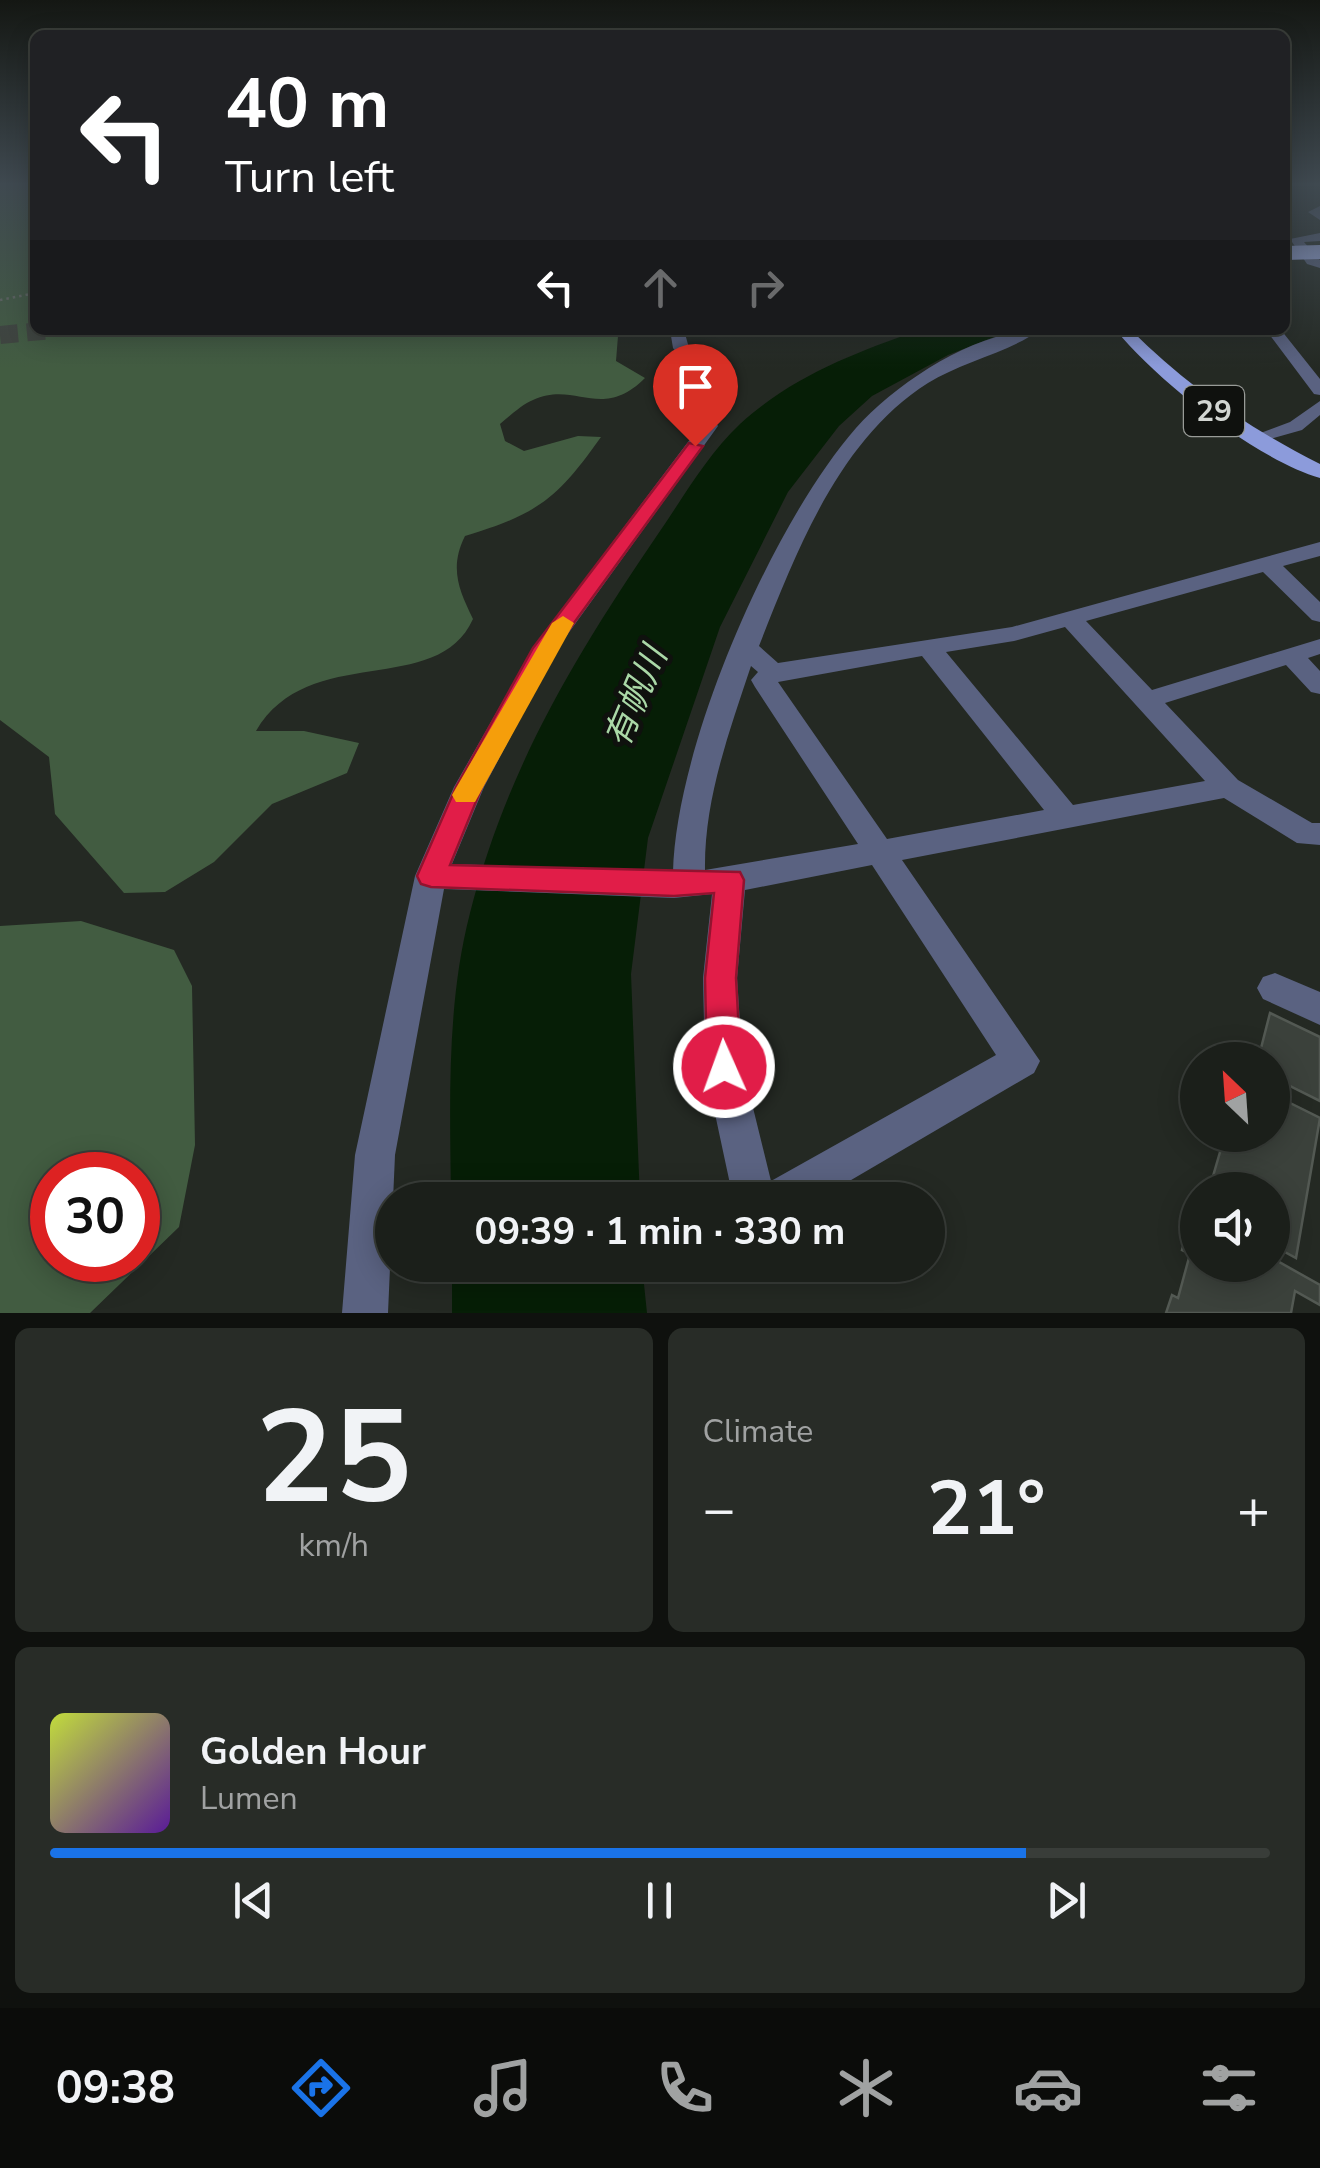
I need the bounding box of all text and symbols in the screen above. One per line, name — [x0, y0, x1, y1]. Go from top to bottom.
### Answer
text: 40 m — [225, 56, 389, 152]
icon: left — [60, 70, 190, 200]
text: Turn left — [225, 147, 394, 208]
icon: left — [528, 260, 583, 315]
icon: ahead — [633, 260, 688, 315]
icon: right — [738, 260, 793, 315]
pin — [653, 344, 738, 447]
icon: arrive — [668, 359, 723, 414]
road number: 29 — [1184, 386, 1244, 436]
water label: 有帆川 — [594, 636, 680, 755]
position arrow — [672, 1015, 776, 1119]
north arrow — [1180, 1042, 1290, 1152]
map controls — [1180, 1042, 1290, 1282]
speed limit sign: 30 — [30, 1152, 160, 1282]
button: sound — [1180, 1172, 1290, 1282]
text: 09:39 · 1 min · 330 m — [475, 1206, 845, 1257]
text: 25 — [256, 1370, 412, 1547]
text: Climate — [703, 1410, 813, 1453]
text: 21° — [927, 1458, 1045, 1560]
text: − — [703, 1472, 736, 1547]
text: + — [1237, 1472, 1270, 1547]
text: km/h — [298, 1524, 369, 1567]
text: Golden Hour — [200, 1726, 426, 1777]
text: Lumen — [200, 1777, 298, 1820]
icon: previous — [226, 1873, 281, 1928]
icon: pause — [632, 1873, 687, 1928]
icon: next — [1039, 1873, 1094, 1928]
icon: directions — [286, 2053, 356, 2123]
icon: music — [468, 2053, 538, 2123]
icon: phone — [650, 2053, 720, 2123]
icon: climate — [831, 2053, 901, 2123]
icon: car — [1013, 2053, 1083, 2123]
icon: filters — [1194, 2053, 1264, 2123]
text: 09:38 — [56, 2058, 175, 2119]

